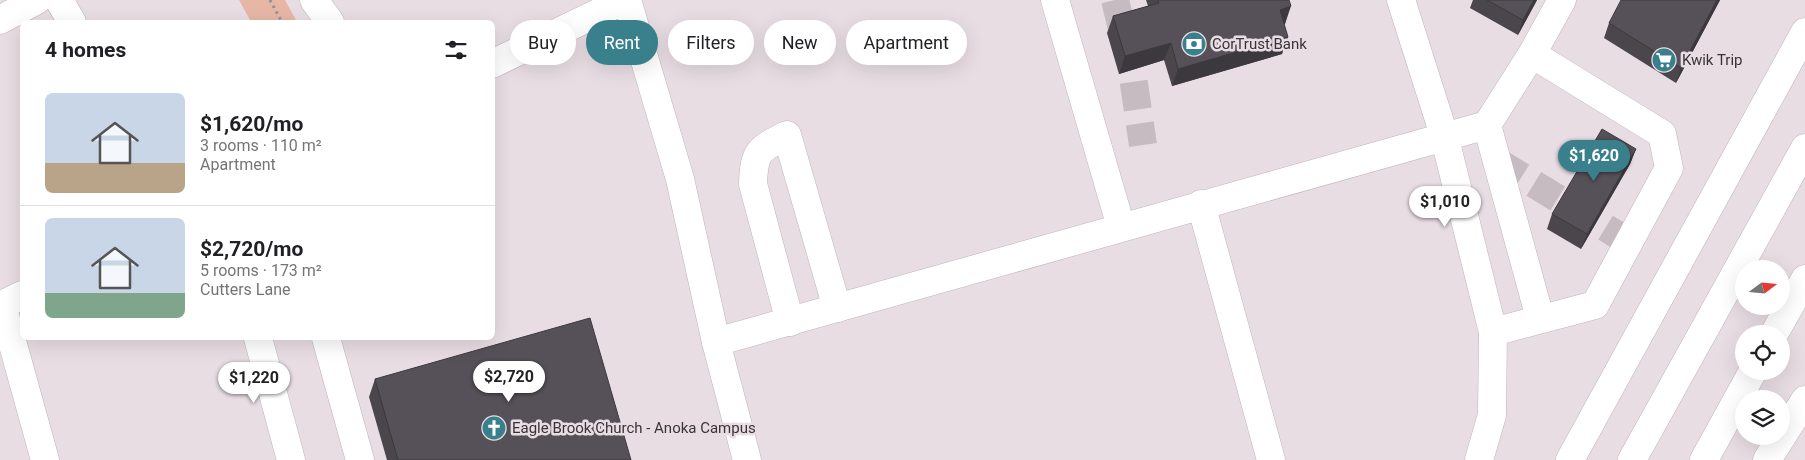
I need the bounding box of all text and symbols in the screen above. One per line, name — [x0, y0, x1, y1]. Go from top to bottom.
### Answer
chip: Buy — [510, 20, 576, 65]
chip: Rent — [586, 20, 658, 65]
chip: Filters — [668, 20, 754, 65]
chip: New — [764, 20, 836, 65]
chip: Apartment — [846, 20, 967, 65]
bank icon: CorTrust Bank — [1181, 31, 1207, 57]
place label: CorTrust Bank — [1212, 35, 1307, 53]
icon: filters — [442, 36, 470, 64]
text: 4 homes — [45, 38, 126, 62]
supermarket icon: Kwik Trip — [1651, 47, 1677, 73]
place label: Kwik Trip — [1682, 51, 1742, 69]
text: $1,620/mo — [200, 112, 303, 136]
icon: home — [85, 113, 145, 173]
text: 3 rooms · 110 m² — [200, 136, 322, 155]
pin: $1,620 — [1553, 140, 1635, 182]
text: $1,620 — [1569, 146, 1619, 165]
text: Apartment — [200, 155, 276, 174]
pin: $1,010 — [1404, 186, 1486, 228]
text: $1,010 — [1420, 192, 1470, 211]
text: $2,720/mo — [200, 237, 303, 261]
icon: home — [85, 238, 145, 298]
north arrow — [1735, 260, 1790, 315]
map controls — [1735, 260, 1790, 445]
text: 5 rooms · 173 m² — [200, 261, 322, 280]
text: Cutters Lane — [200, 280, 290, 299]
button: locate — [1735, 325, 1790, 380]
pin: $2,720 — [468, 360, 550, 403]
pin: $1,220 — [213, 362, 295, 404]
text: $2,720 — [484, 367, 534, 386]
text: $1,220 — [229, 368, 279, 387]
button: layers — [1735, 390, 1790, 445]
church icon: Eagle Brook Church - Anoka Campus — [481, 415, 507, 441]
place label: Eagle Brook Church - Anoka Campus — [512, 419, 756, 437]

